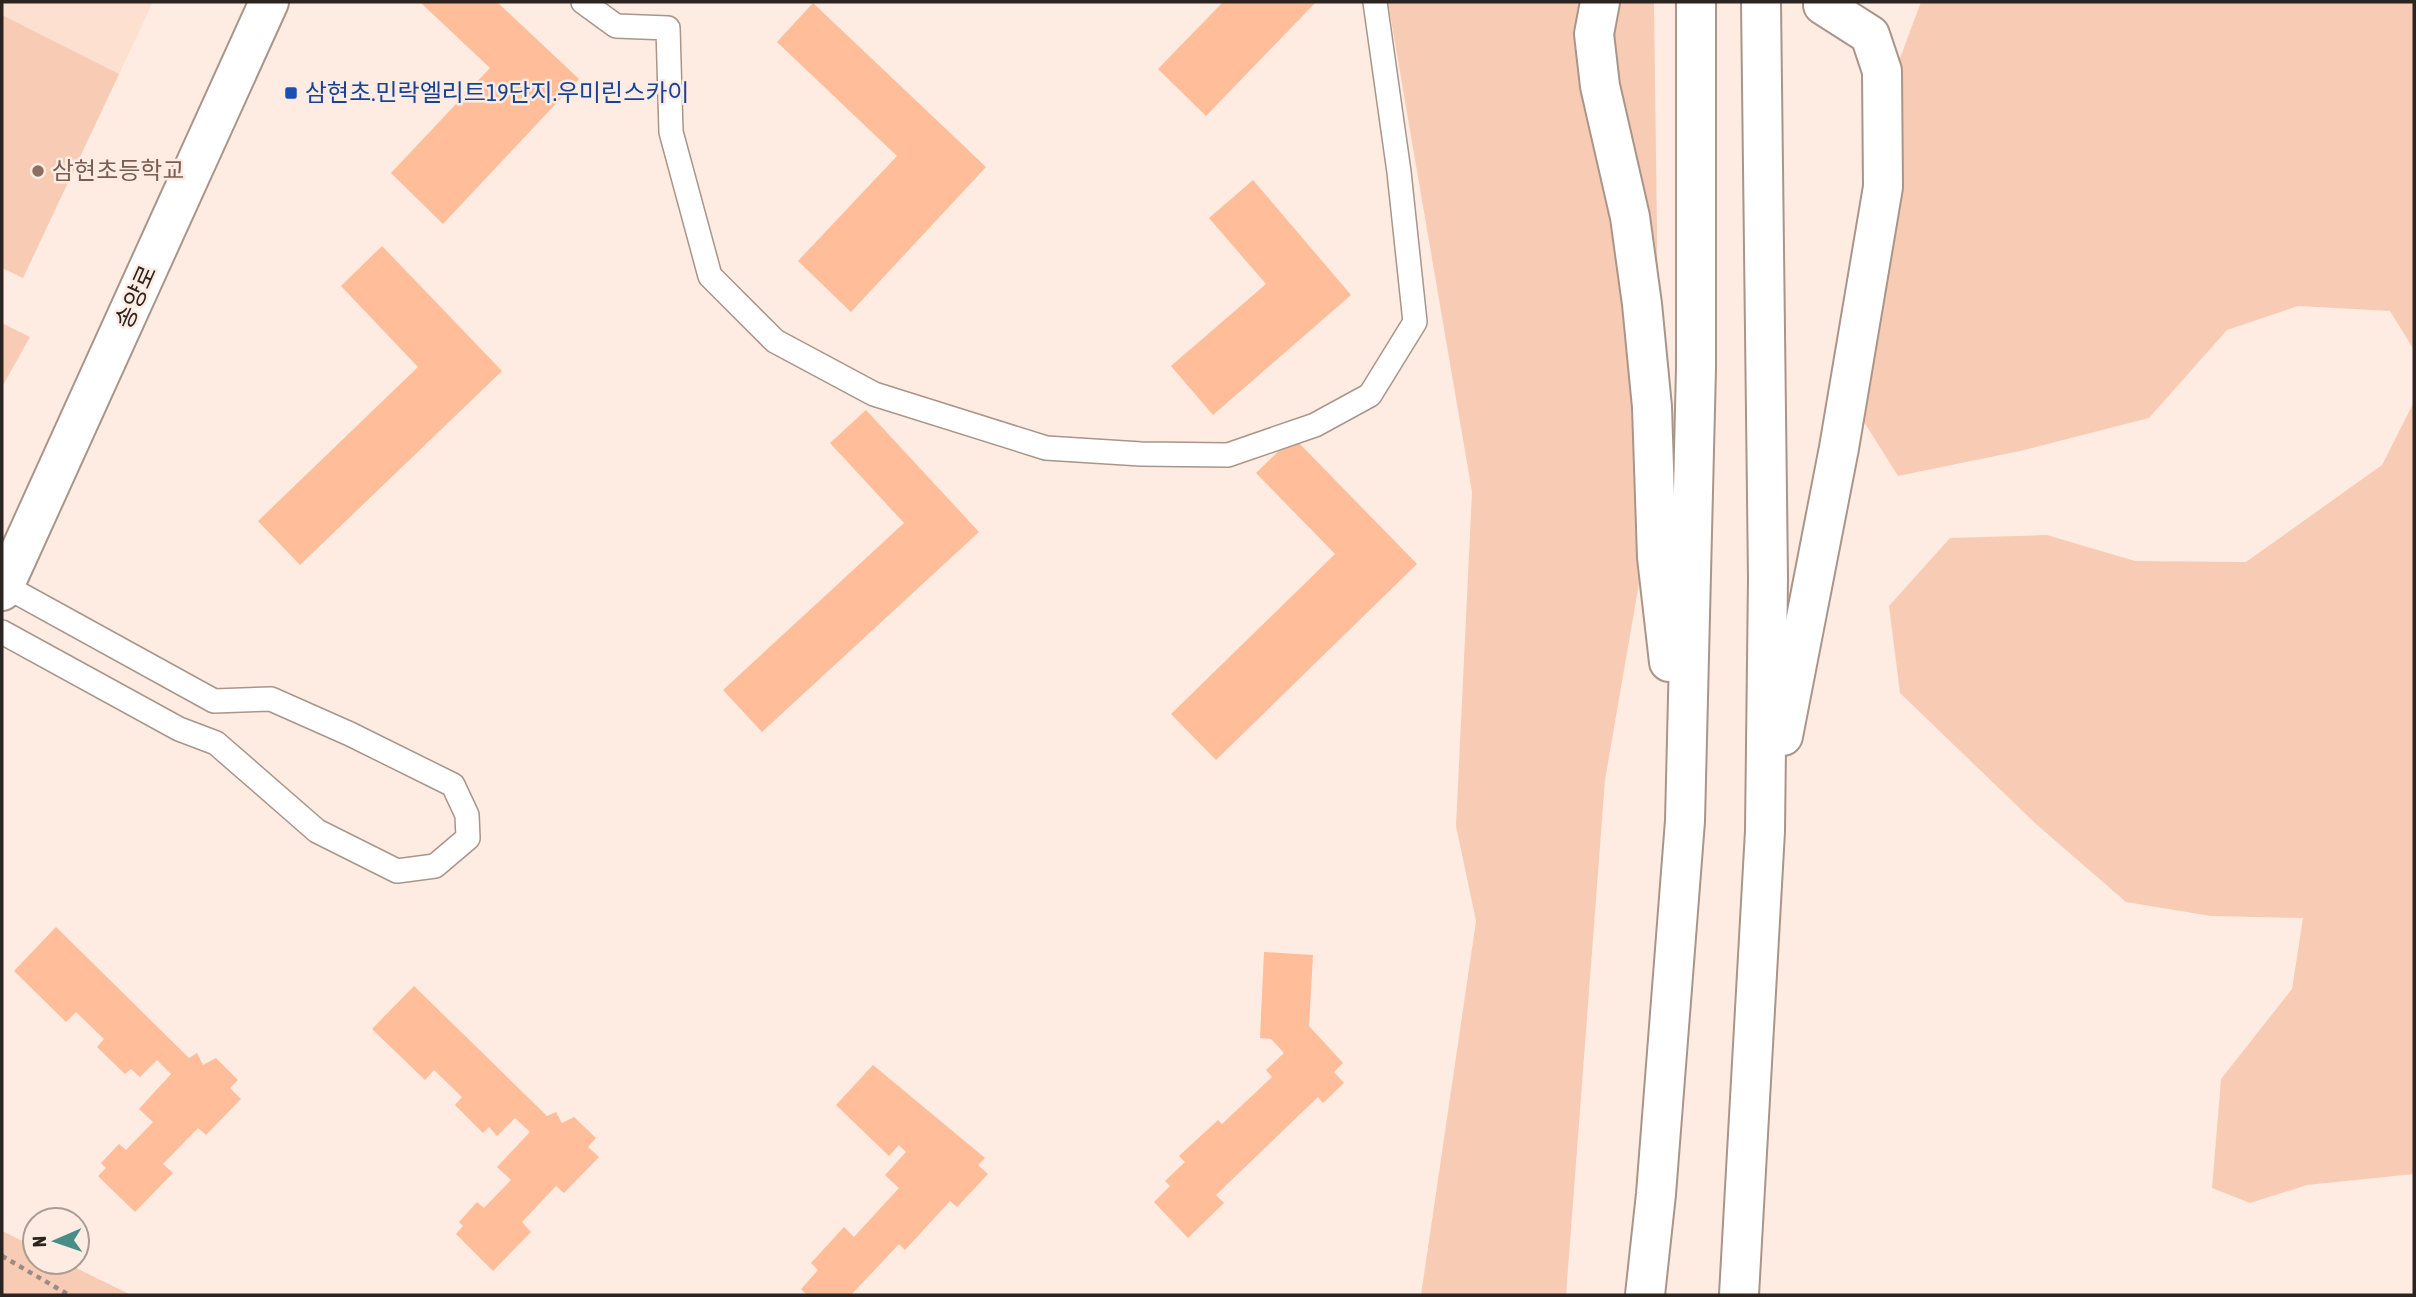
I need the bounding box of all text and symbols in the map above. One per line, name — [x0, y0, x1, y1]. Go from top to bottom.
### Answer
place label: 삼현초.민락엘리트19단지.우미린스카이 — [305, 79, 689, 106]
marker: 삼현초.민락엘리트19단지.우미린스카이 — [283, 85, 299, 101]
place label: 삼현초등학교 — [52, 157, 184, 184]
marker: 삼현초등학교 — [30, 163, 46, 179]
street label: 송양로 — [110, 261, 161, 333]
north arrow — [21, 1206, 91, 1276]
text: N — [28, 1236, 50, 1248]

